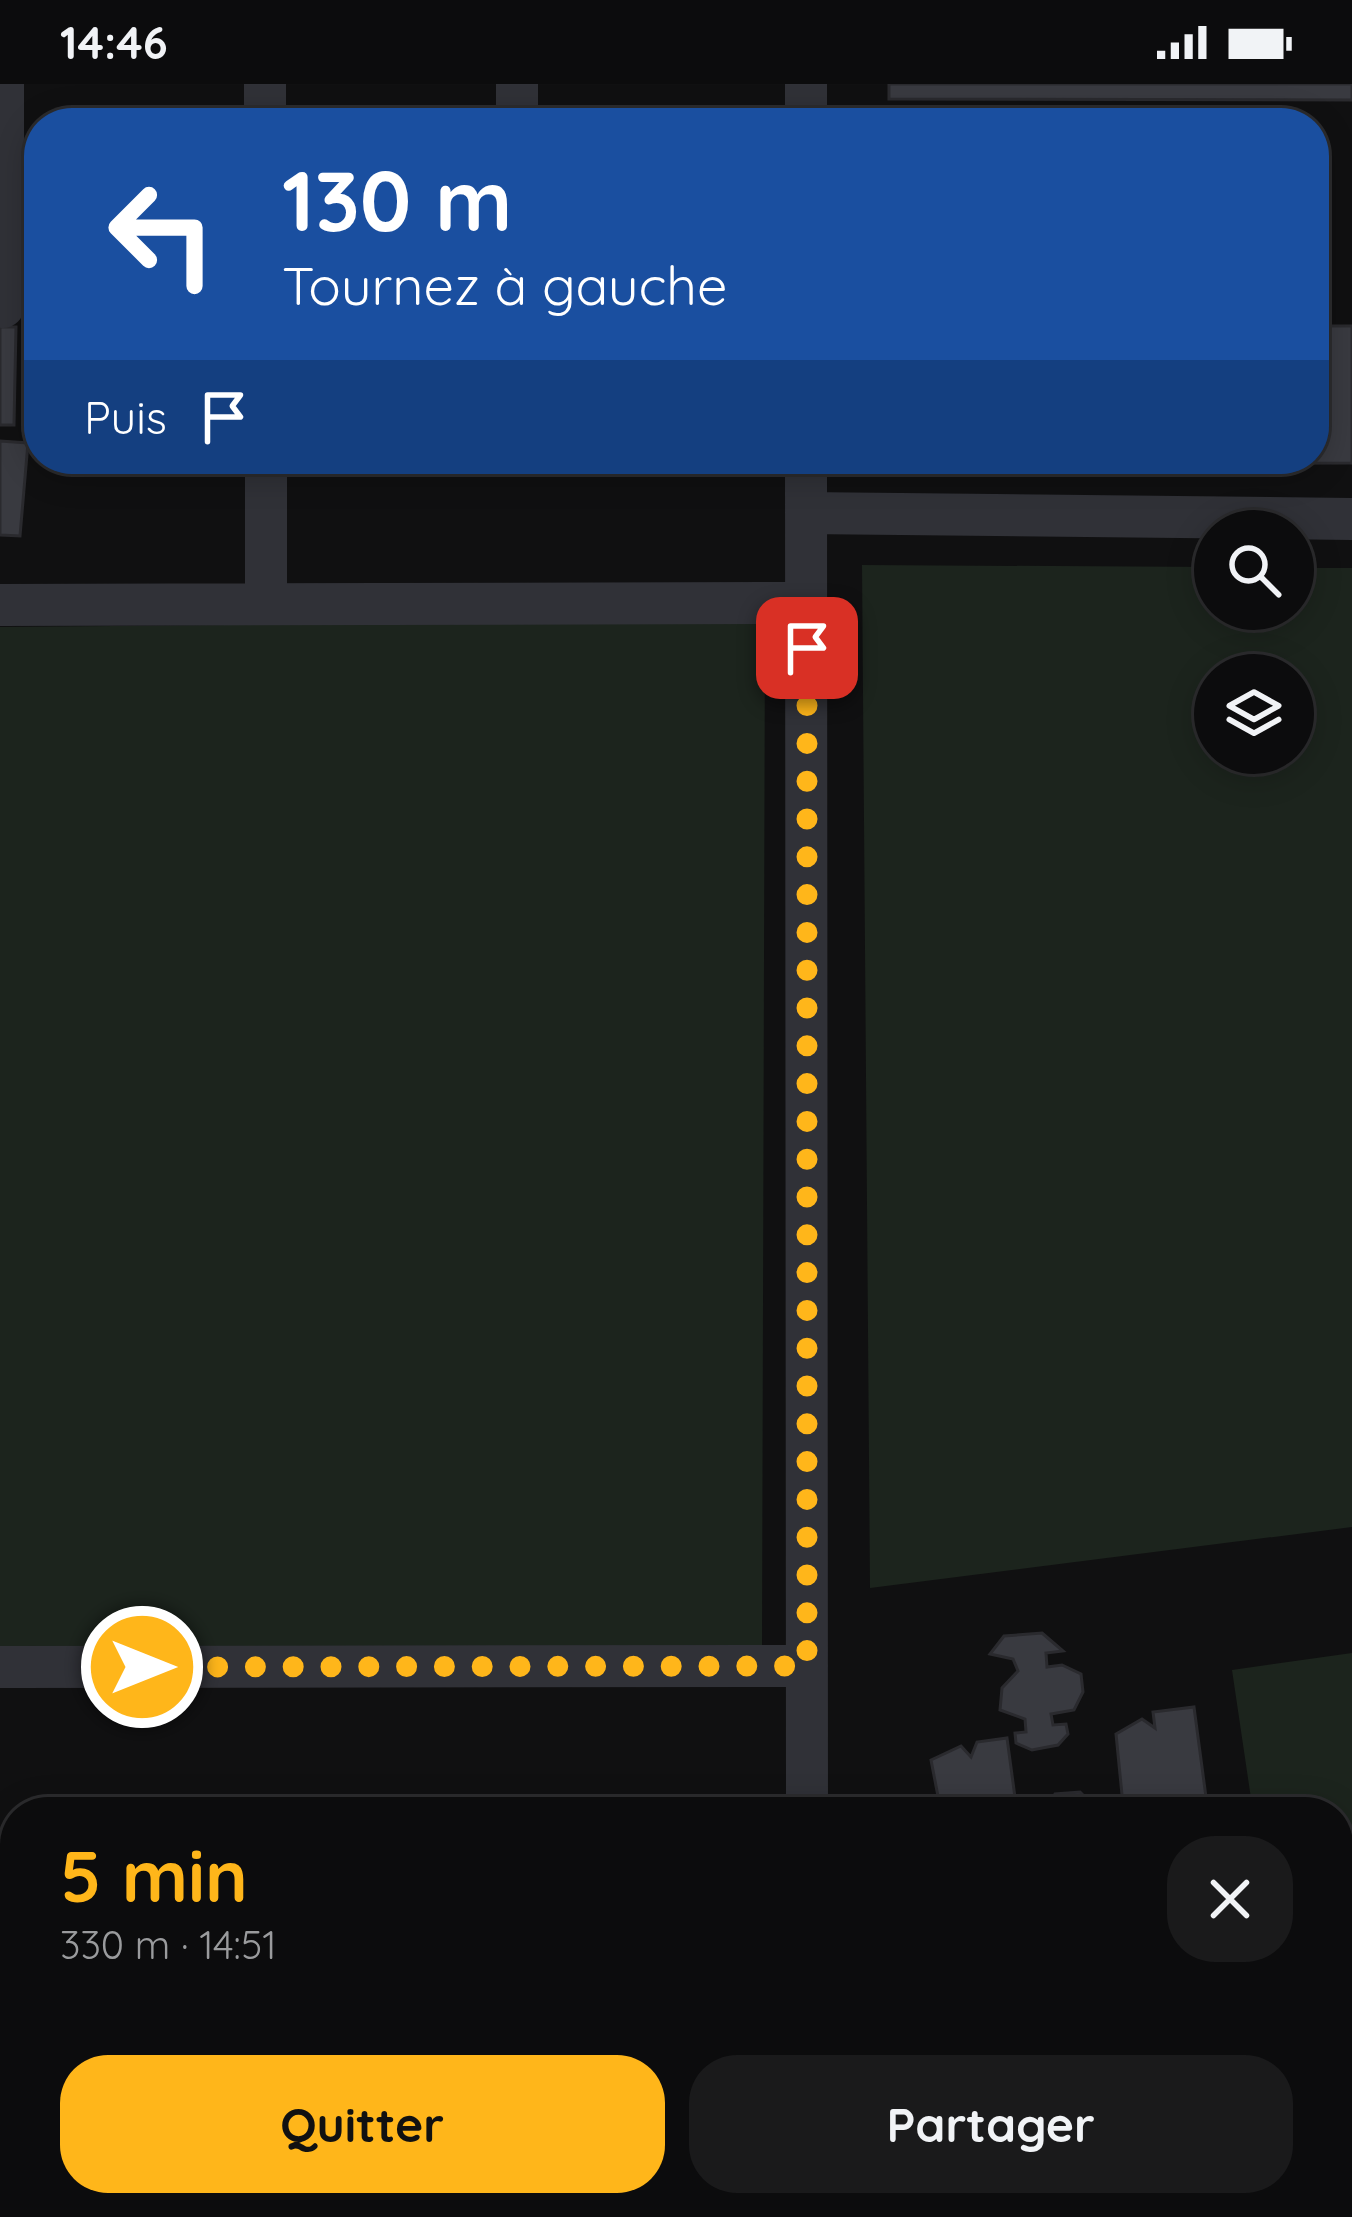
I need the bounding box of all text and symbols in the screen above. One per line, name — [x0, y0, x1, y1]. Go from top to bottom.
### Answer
text: 14:46 — [60, 14, 168, 70]
text: 130 m — [282, 147, 512, 252]
icon: left — [84, 156, 240, 312]
text: Tournez à gauche — [282, 251, 728, 319]
icon: arrive — [191, 384, 257, 450]
text: Puis — [84, 389, 167, 445]
map controls — [1194, 510, 1314, 774]
button: search — [1194, 510, 1314, 630]
pin — [756, 597, 858, 699]
icon: arrive — [774, 615, 840, 681]
button: layers — [1194, 654, 1314, 774]
position arrow — [79, 1604, 205, 1730]
text: 5 min — [60, 1830, 248, 1920]
button: close — [1167, 1836, 1293, 1962]
text: 330 m · 14:51 — [60, 1920, 277, 1969]
button: Quitter — [60, 2055, 665, 2193]
button: Partager — [689, 2055, 1293, 2193]

